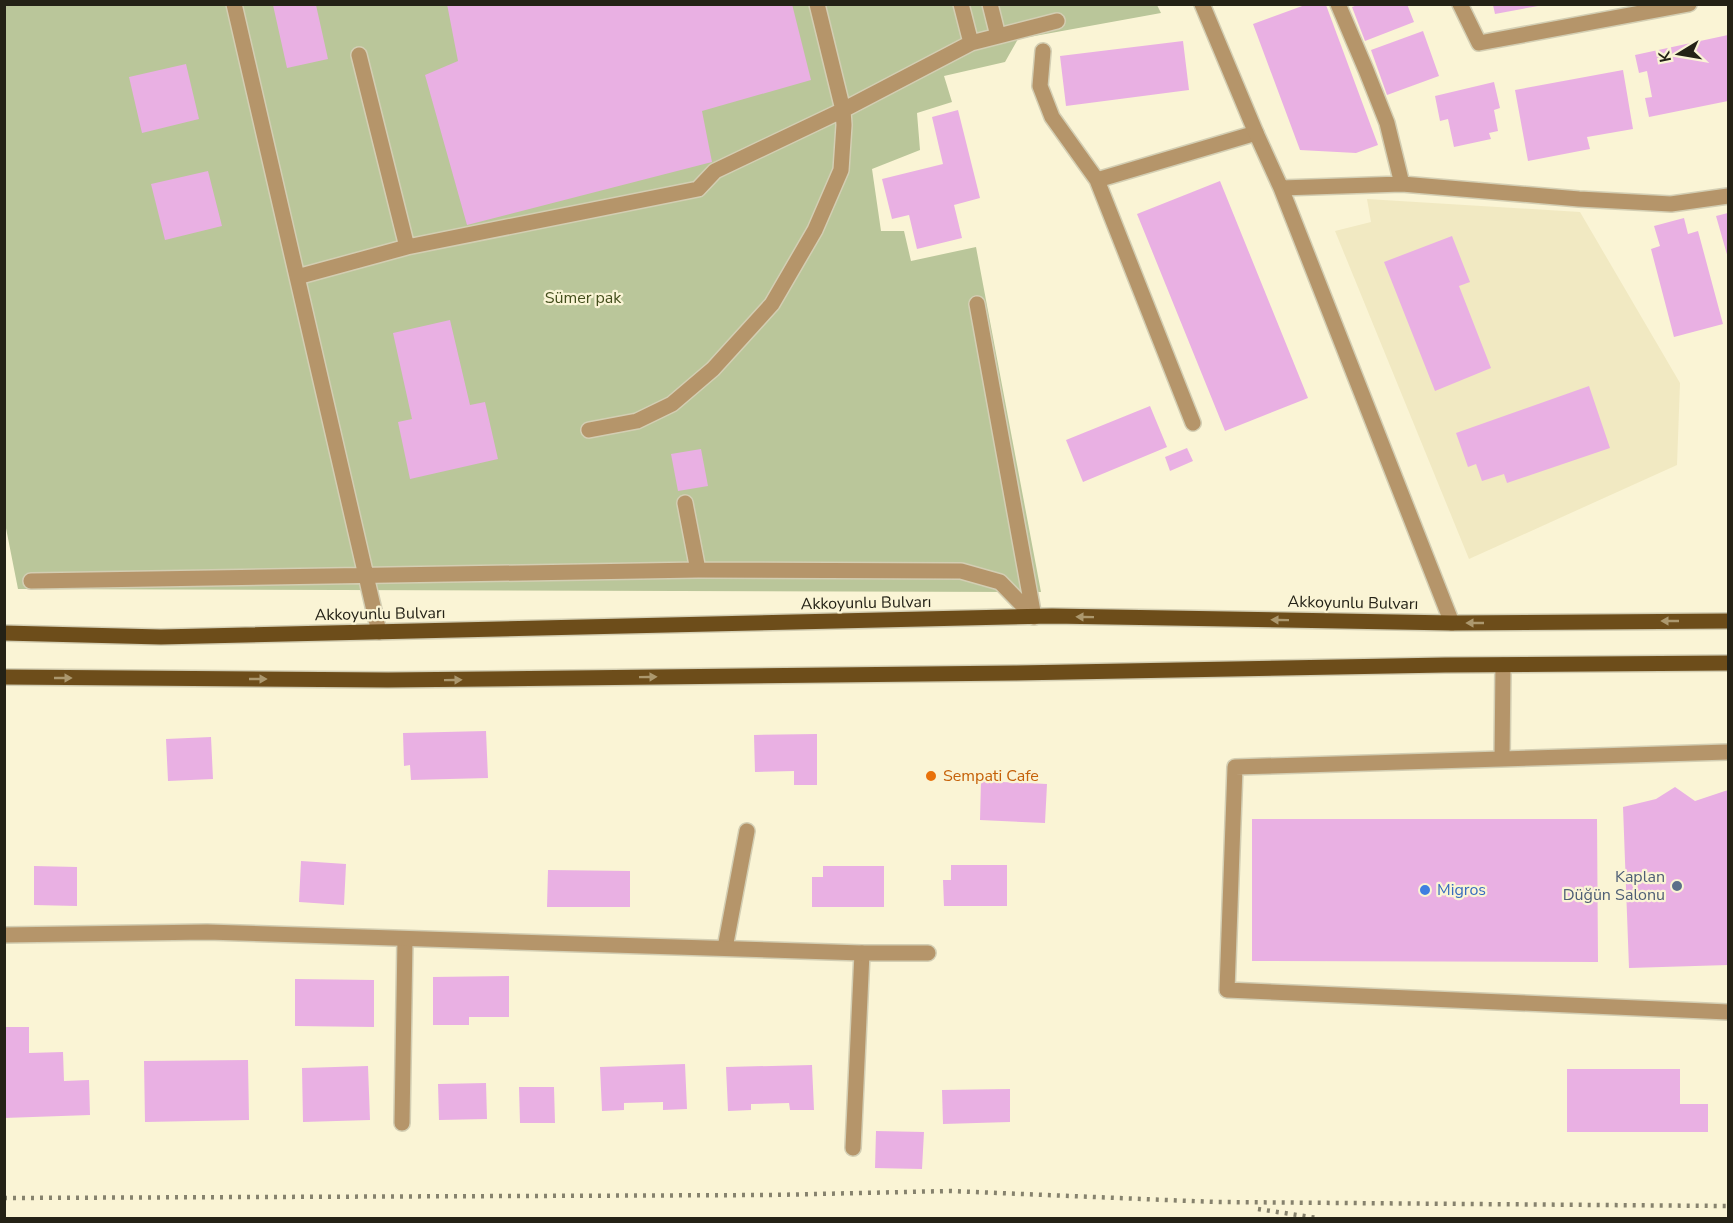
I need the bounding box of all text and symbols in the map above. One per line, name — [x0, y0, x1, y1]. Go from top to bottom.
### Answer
north arrow — [1649, 24, 1709, 84]
text: K — [1653, 48, 1677, 64]
park label: Sümer pak — [545, 287, 622, 309]
street label: Akkoyunlu Bulvarı — [800, 591, 932, 615]
street label: Akkoyunlu Bulvarı — [1287, 591, 1419, 615]
street label: Akkoyunlu Bulvarı — [314, 602, 446, 626]
one-way arrow — [1076, 612, 1095, 622]
one-way arrow — [1271, 615, 1290, 625]
one-way arrow — [1661, 617, 1680, 626]
one-way arrow — [1466, 618, 1485, 628]
one-way arrow — [638, 672, 657, 682]
one-way arrow — [53, 673, 72, 682]
one-way arrow — [248, 674, 267, 684]
one-way arrow — [443, 675, 462, 684]
place label: Sempati Cafe — [943, 765, 1039, 787]
marker: Sempati Cafe — [924, 769, 938, 783]
place label: Kaplan Düğün Salonu — [1563, 866, 1665, 906]
place label: Migros — [1437, 879, 1486, 901]
marker: Kaplan Düğün Salonu — [1670, 879, 1684, 893]
marker: Migros — [1418, 883, 1432, 897]

